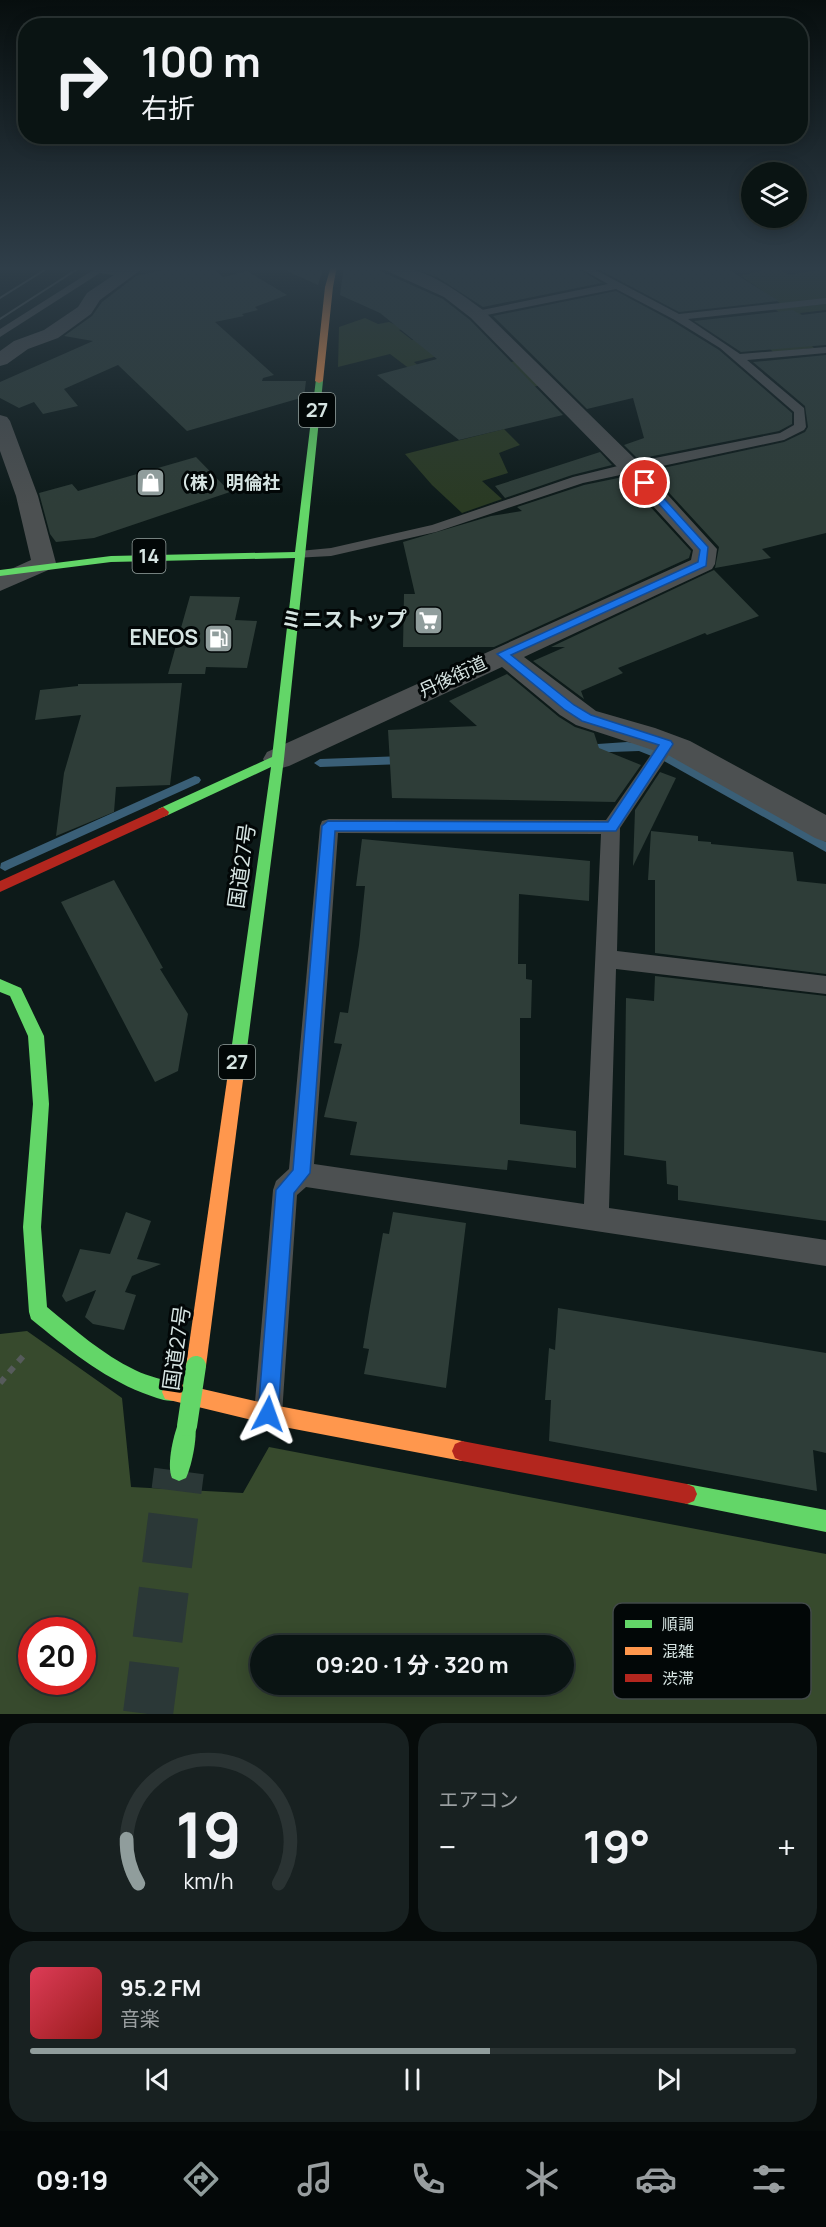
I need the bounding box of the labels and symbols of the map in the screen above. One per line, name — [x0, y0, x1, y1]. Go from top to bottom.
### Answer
road number: 27 — [299, 393, 335, 427]
pin — [619, 457, 670, 508]
shop icon: （株）明倫社 — [135, 467, 167, 499]
place label: （株）明倫社 — [172, 470, 280, 494]
road number: 14 — [132, 539, 166, 573]
supermarket icon: ミニストップ — [412, 604, 444, 636]
place label: ミニストップ — [281, 605, 407, 633]
fuel station icon: ENEOS — [203, 622, 235, 654]
place label: ENEOS — [129, 623, 198, 651]
street label: 丹後街道 — [415, 650, 490, 702]
street label: 国道27号 — [221, 822, 261, 910]
road number: 27 — [219, 1045, 255, 1079]
street label: 国道27号 — [156, 1304, 196, 1392]
position arrow — [236, 1382, 300, 1446]
legend — [613, 1603, 811, 1699]
text: 順調 — [662, 1613, 694, 1635]
speed limit sign: 20 — [18, 1617, 96, 1695]
text: 混雑 — [662, 1640, 694, 1662]
text: 渋滞 — [662, 1667, 694, 1689]

